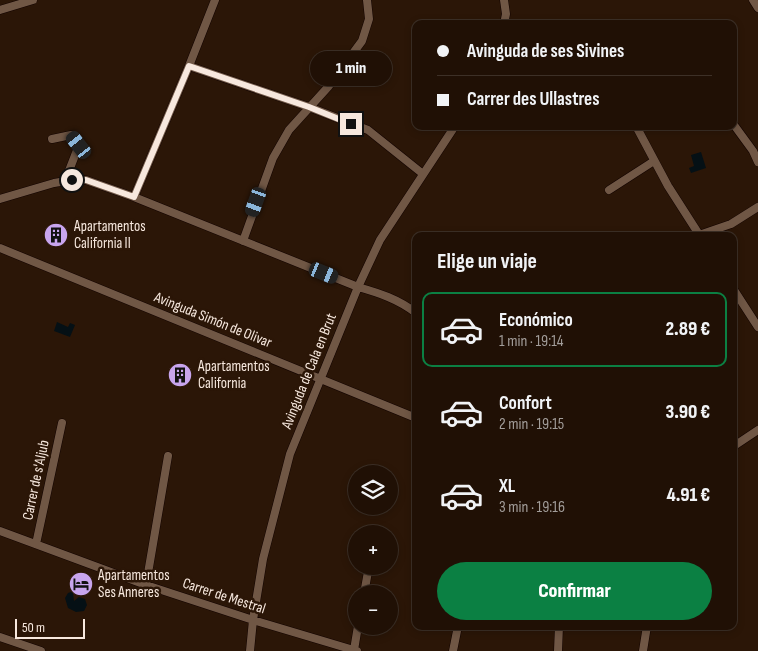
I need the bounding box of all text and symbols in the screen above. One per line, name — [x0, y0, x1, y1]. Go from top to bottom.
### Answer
text: Avinguda de ses Sivines — [467, 40, 624, 63]
callout: 1 min — [310, 52, 392, 86]
text: 1 min — [336, 59, 366, 78]
text: Carrer des Ullastres — [467, 88, 599, 111]
route end — [340, 113, 362, 135]
car — [63, 129, 94, 161]
route start — [61, 169, 83, 191]
car — [243, 185, 268, 219]
place label: Apartamentos California II — [73, 217, 146, 253]
building icon: Apartamentos California II — [43, 222, 69, 248]
text: Elige un viaje — [437, 248, 537, 275]
car — [307, 260, 340, 286]
street label: Avinguda Simón de Olivar — [150, 287, 275, 353]
icon: car — [439, 307, 484, 352]
text: Económico — [499, 309, 573, 332]
street label: Avinguda de Cala en Brut — [277, 310, 341, 433]
text: 2.89 € — [666, 318, 710, 341]
text: 1 min · 19:14 — [499, 332, 564, 351]
place label: Apartamentos California — [197, 357, 270, 393]
building icon: Apartamentos California — [167, 362, 193, 388]
icon: car — [439, 390, 484, 435]
text: Confort — [499, 392, 552, 415]
text: 3.90 € — [665, 401, 710, 424]
text: 2 min · 19:15 — [499, 415, 564, 434]
street label: Carrer de s'Aljub — [18, 438, 54, 522]
map controls — [348, 465, 398, 635]
button: layers — [348, 465, 398, 515]
icon: car — [439, 473, 484, 518]
text: XL — [499, 475, 515, 498]
text: 4.91 € — [666, 484, 710, 507]
text: 3 min · 19:16 — [499, 498, 565, 517]
button: + — [348, 525, 398, 575]
button: Confirmar — [437, 562, 712, 620]
place label: Apartamentos Ses Anneres — [97, 566, 170, 602]
hotel icon: Apartamentos Ses Anneres — [68, 571, 94, 597]
street label: Carrer de Mestral — [180, 574, 268, 618]
button: − — [348, 585, 398, 635]
scale bar — [15, 616, 85, 639]
text: 50 m — [22, 619, 45, 636]

